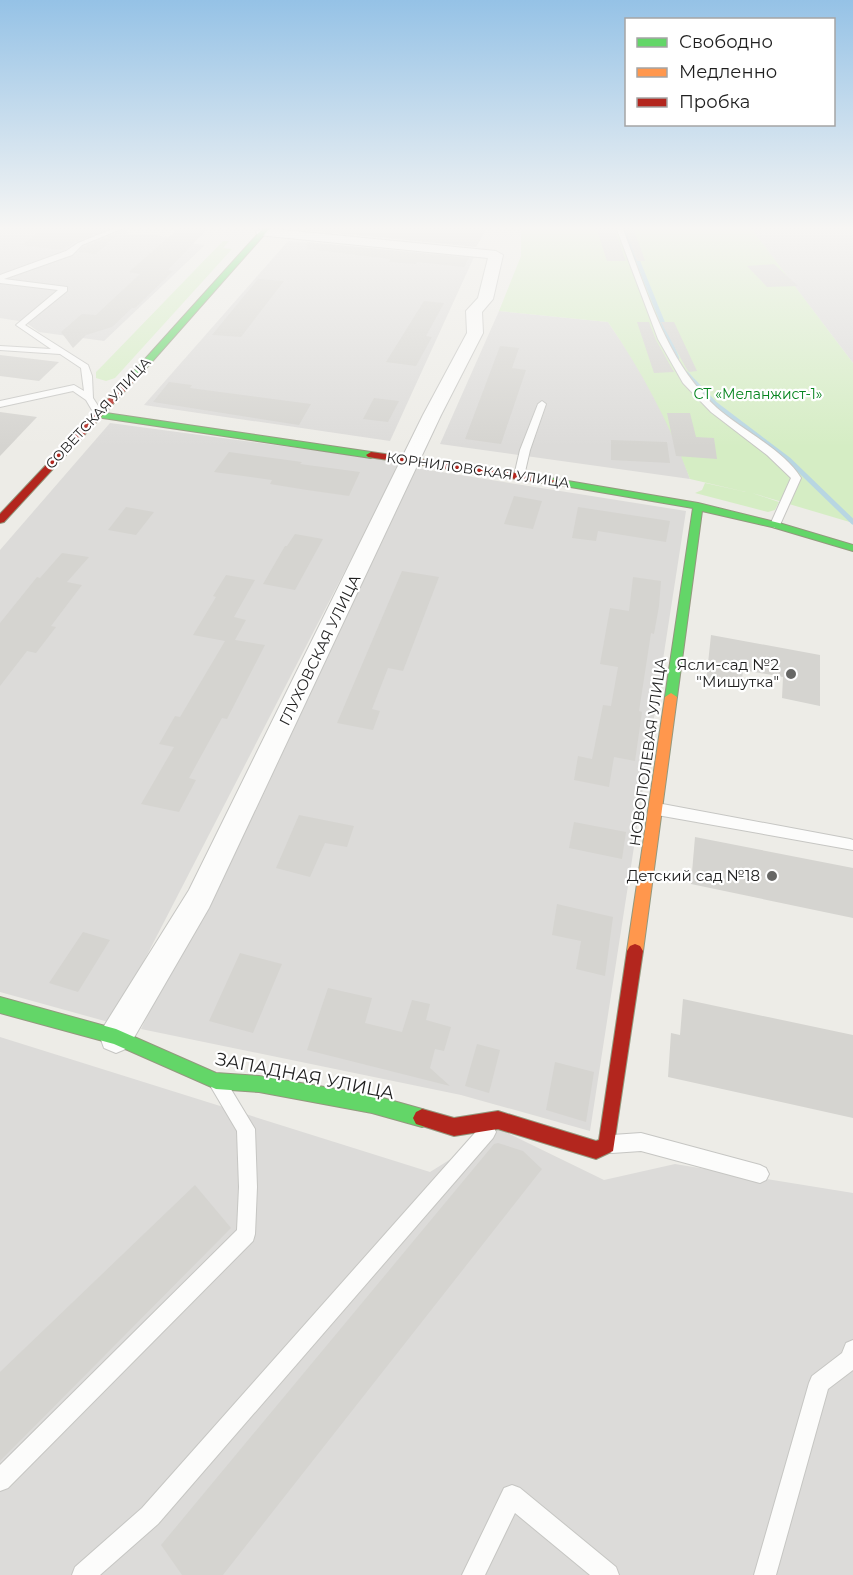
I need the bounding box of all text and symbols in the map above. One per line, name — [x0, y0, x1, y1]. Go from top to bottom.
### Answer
legend — [625, 18, 835, 126]
text: Свободно — [679, 31, 773, 53]
text: Медленно — [679, 61, 777, 83]
text: Пробка — [679, 91, 750, 113]
street label: СОВЕТСКАЯ УЛИЦА — [42, 353, 155, 473]
park label: СТ «Меланжист-1» — [694, 385, 822, 403]
street label: КОРНИЛОВСКАЯ УЛИЦА — [385, 448, 571, 492]
street label: ГЛУХОВСКАЯ УЛИЦА — [275, 571, 364, 729]
place label: Ясли-сад №2 "Мишутка" — [676, 655, 779, 691]
street label: НОВОПОЛЕВАЯ УЛИЦА — [625, 657, 670, 847]
marker: Ясли-сад №2 "Мишутка" — [784, 667, 798, 681]
place label: Детский сад №18 — [627, 866, 760, 885]
marker: Детский сад №18 — [765, 869, 779, 883]
street label: ЗАПАДНАЯ УЛИЦА — [214, 1048, 397, 1104]

